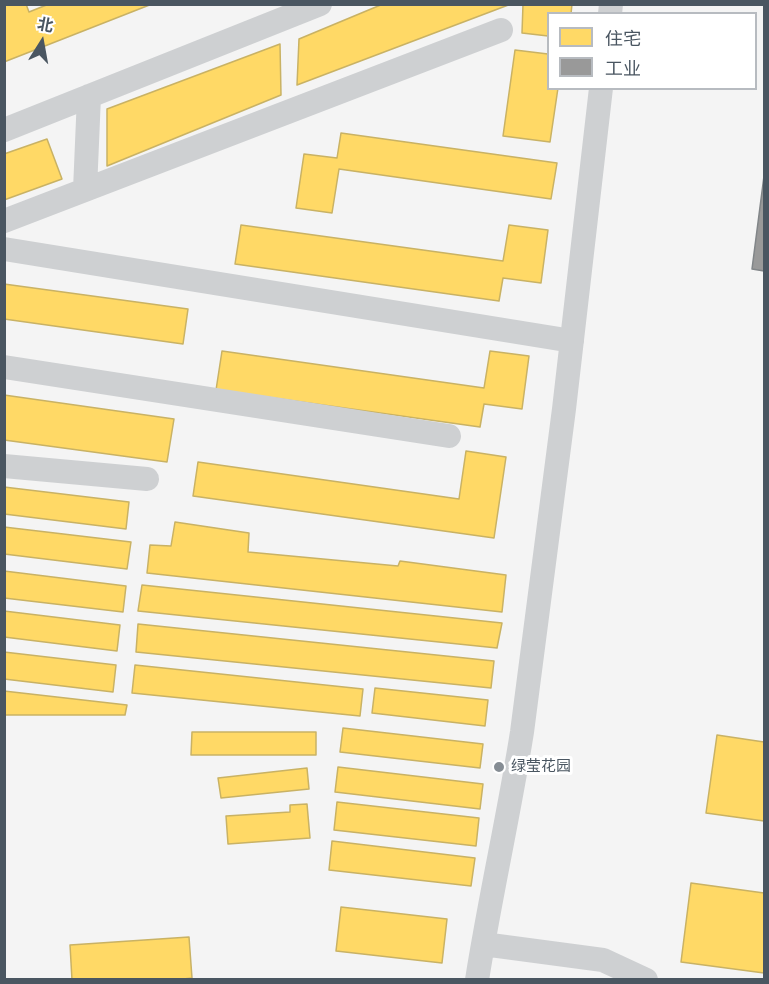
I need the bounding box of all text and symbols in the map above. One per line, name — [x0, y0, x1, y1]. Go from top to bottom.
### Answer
north arrow — [12, 12, 72, 72]
legend — [547, 12, 757, 90]
text: 北 — [36, 13, 55, 36]
text: 住宅 — [605, 27, 641, 50]
text: 工业 — [605, 57, 641, 80]
place label: 绿莹花园 — [511, 758, 571, 776]
marker: 绿莹花园 — [492, 760, 506, 774]

